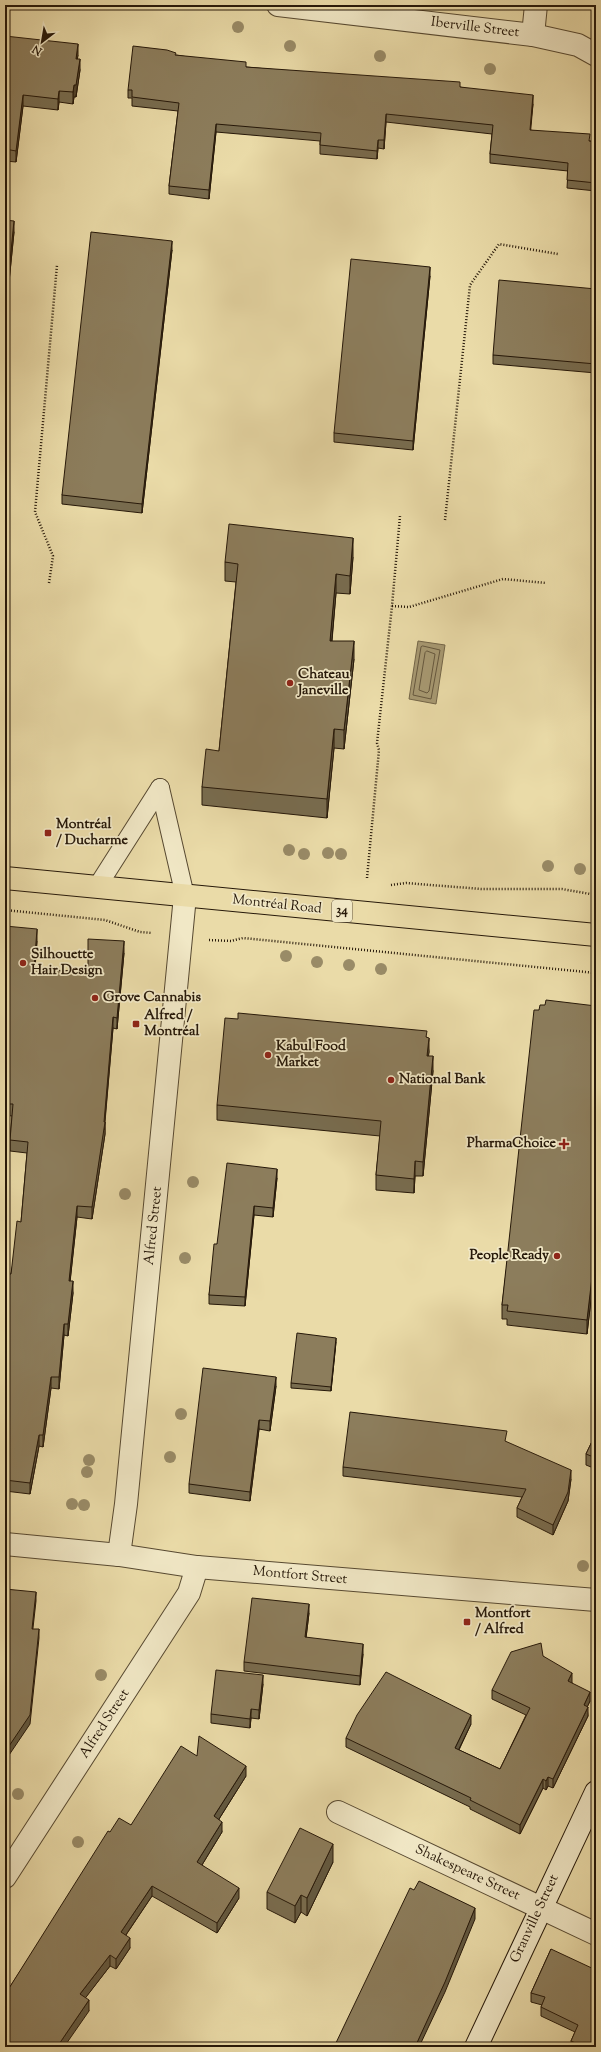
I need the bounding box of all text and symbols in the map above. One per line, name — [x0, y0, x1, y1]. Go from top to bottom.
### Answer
street label: Iberville Street — [430, 13, 521, 43]
north arrow — [22, 22, 62, 62]
text: N — [29, 40, 46, 59]
place label: Chateau Janeville — [297, 665, 350, 701]
marker: Chateau Janeville — [285, 678, 295, 688]
place label: Montréal / Ducharme — [56, 815, 128, 851]
marker: Montréal / Ducharme — [43, 828, 53, 838]
street label: Montréal Road — [231, 890, 323, 920]
road number: 34 — [332, 900, 352, 922]
place label: Silhouette Hair Design — [31, 945, 104, 981]
marker: Silhouette Hair Design — [18, 958, 28, 968]
place label: Grove Cannabis — [103, 988, 201, 1008]
marker: Grove Cannabis — [90, 993, 100, 1003]
place label: Alfred / Montréal — [144, 1006, 199, 1042]
marker: Alfred / Montréal — [131, 1019, 141, 1029]
place label: Kabul Food Market — [276, 1037, 346, 1073]
marker: Kabul Food Market — [263, 1050, 273, 1060]
place label: National Bank — [399, 1070, 486, 1090]
marker: National Bank — [386, 1075, 396, 1085]
place label: PharmaChoice — [467, 1134, 556, 1154]
marker: PharmaChoice — [559, 1139, 569, 1149]
street label: Alfred Street — [140, 1186, 168, 1266]
place label: People Ready — [470, 1246, 549, 1266]
marker: People Ready — [552, 1251, 562, 1261]
street label: Montfort Street — [252, 1562, 348, 1590]
place label: Montfort / Alfred — [475, 1604, 531, 1640]
marker: Montfort / Alfred — [462, 1617, 472, 1627]
street label: Alfred Street — [75, 1685, 135, 1763]
street label: Shakespeare Street — [411, 1840, 523, 1906]
street label: Granville Street — [506, 1871, 564, 1967]

